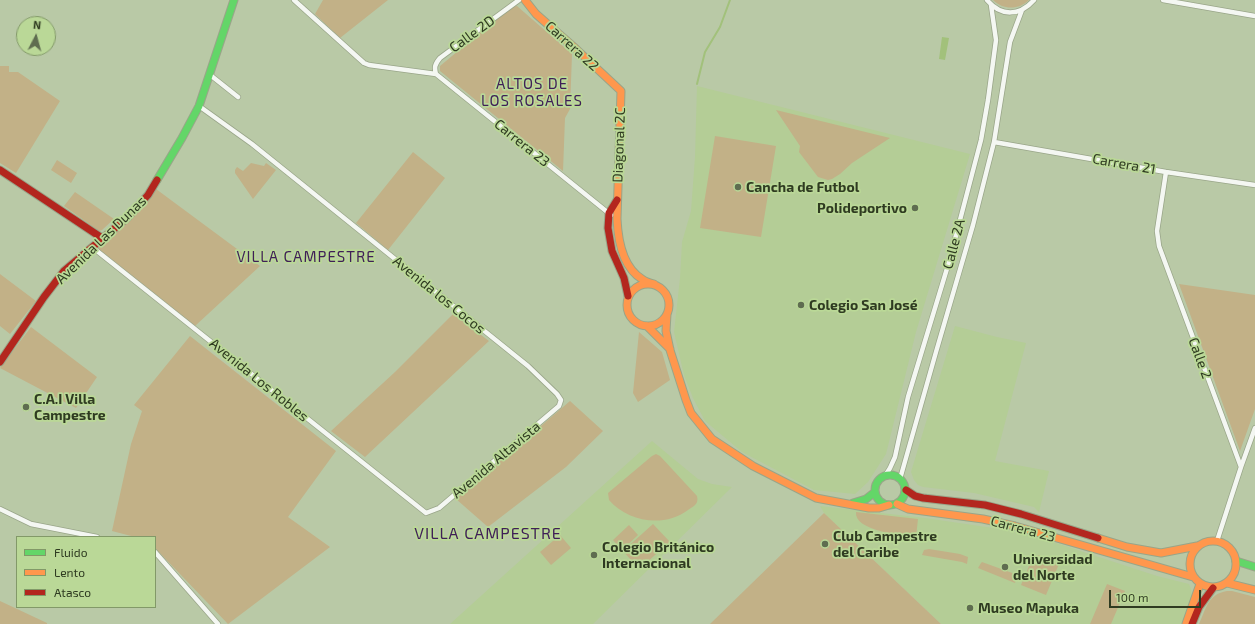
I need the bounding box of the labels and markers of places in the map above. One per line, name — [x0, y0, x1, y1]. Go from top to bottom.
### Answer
place label: Cancha de Futbol — [746, 179, 859, 195]
marker: Cancha de Futbol — [733, 182, 743, 192]
place label: Polideportivo — [817, 200, 907, 216]
marker: Polideportivo — [910, 203, 920, 213]
place label: Colegio San José — [809, 297, 918, 313]
marker: Colegio San José — [796, 300, 806, 310]
place label: C.A.I Villa Campestre — [34, 391, 106, 424]
marker: C.A.I Villa Campestre — [21, 402, 31, 412]
place label: Club Campestre del Caribe — [833, 528, 937, 560]
place label: Colegio Británico Internacional — [602, 539, 714, 572]
marker: Club Campestre del Caribe — [820, 539, 830, 549]
marker: Colegio Británico Internacional — [589, 550, 599, 560]
place label: Universidad del Norte — [1013, 551, 1093, 584]
marker: Universidad del Norte — [1000, 562, 1010, 572]
place label: Museo Mapuka — [978, 600, 1079, 616]
marker: Museo Mapuka — [965, 603, 975, 613]

